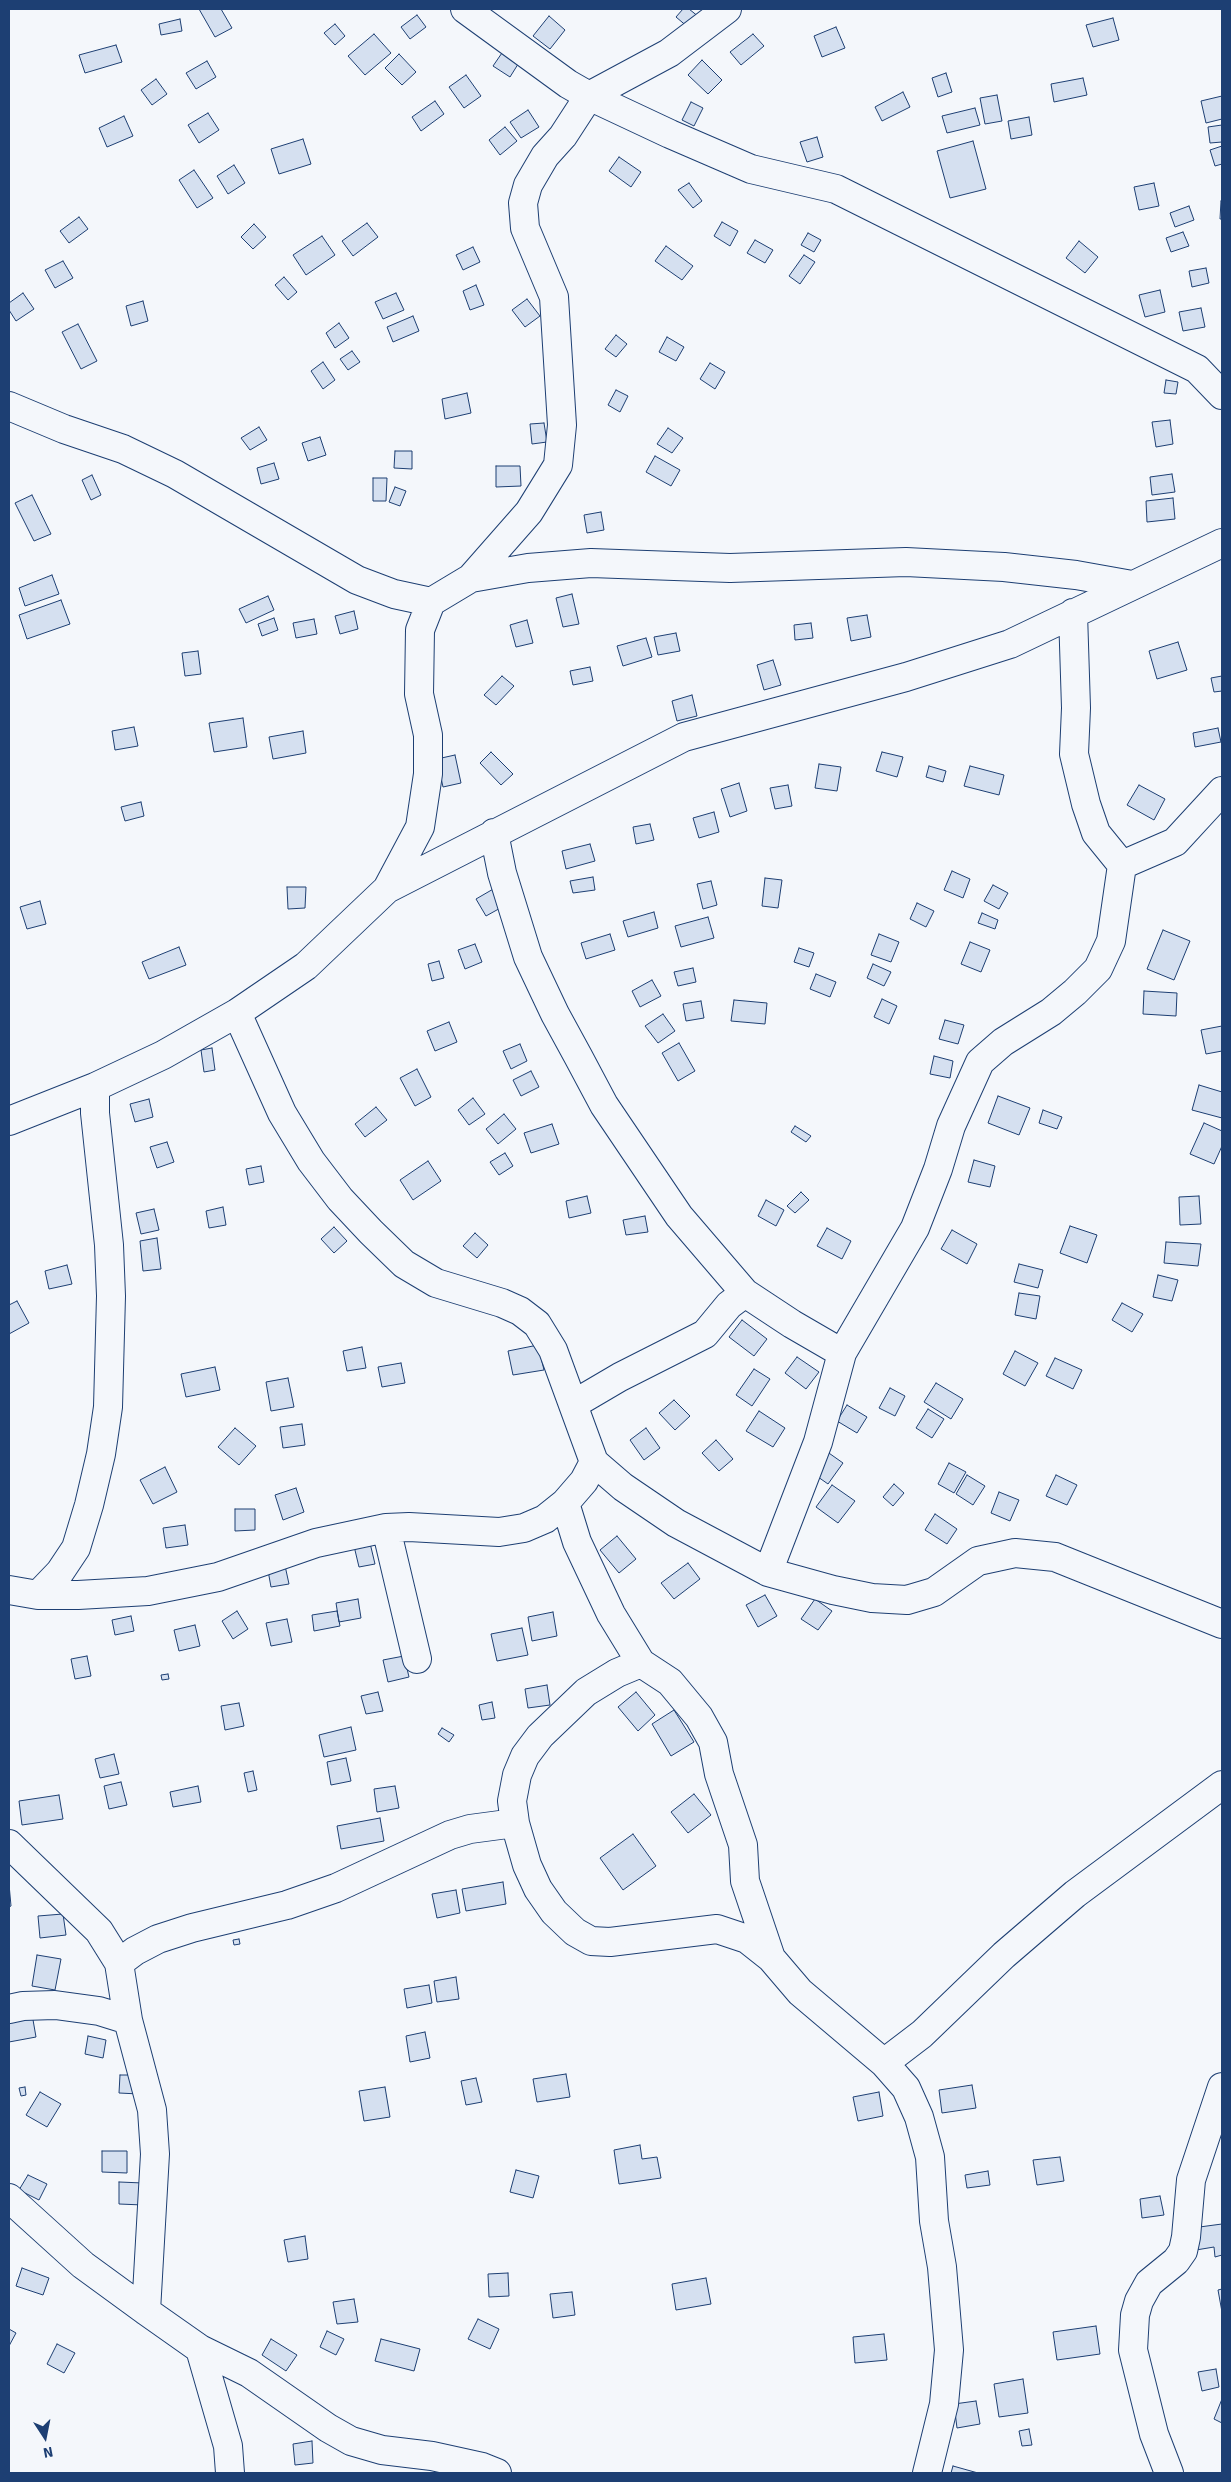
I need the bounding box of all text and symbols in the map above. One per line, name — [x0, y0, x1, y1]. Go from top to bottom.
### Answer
north arrow — [20, 2412, 70, 2462]
text: N — [42, 2443, 54, 2461]

